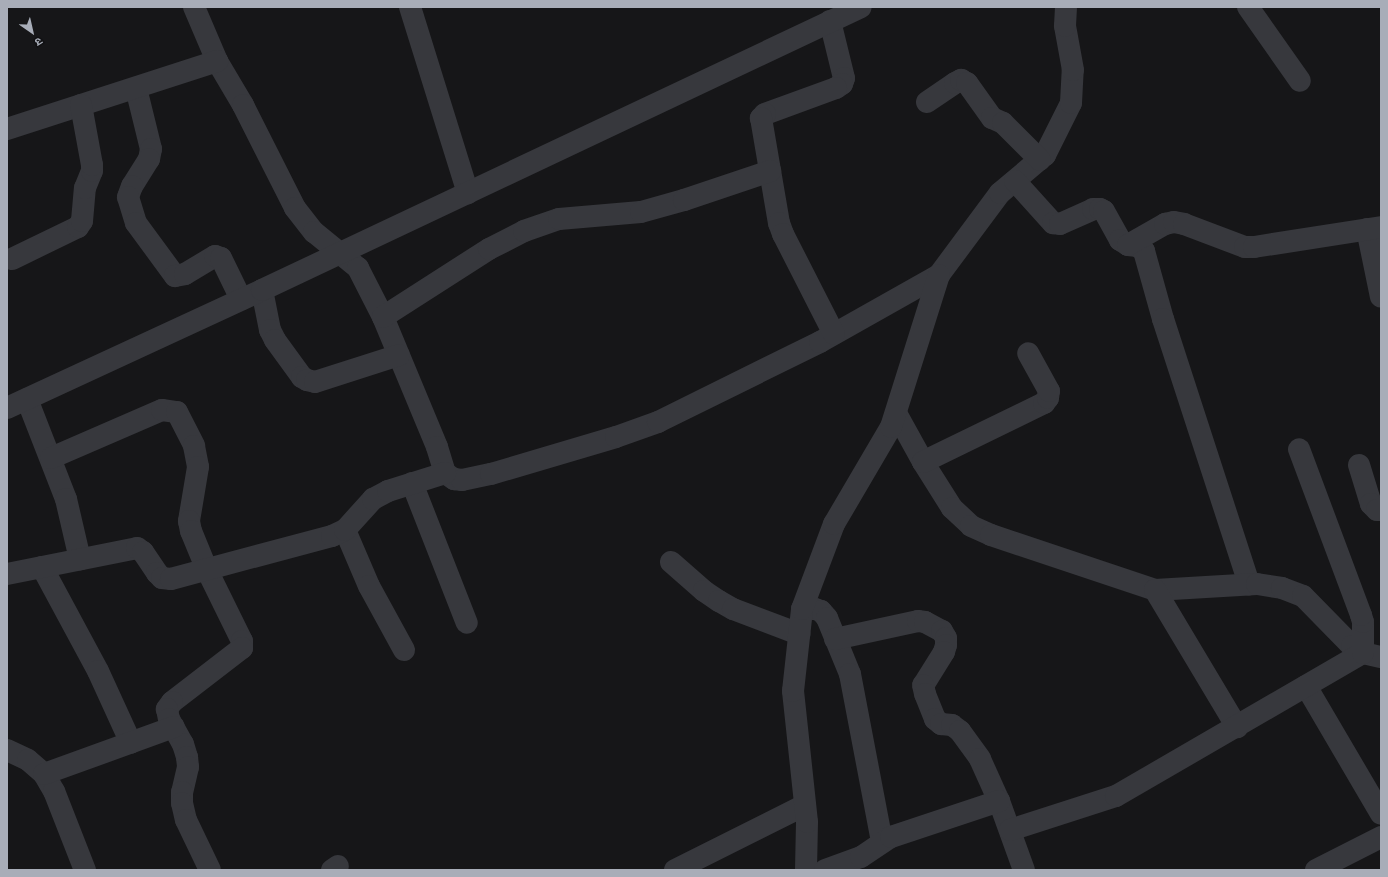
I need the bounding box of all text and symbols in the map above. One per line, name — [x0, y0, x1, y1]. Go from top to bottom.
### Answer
north arrow — [12, 12, 52, 52]
text: उ — [33, 35, 45, 50]

